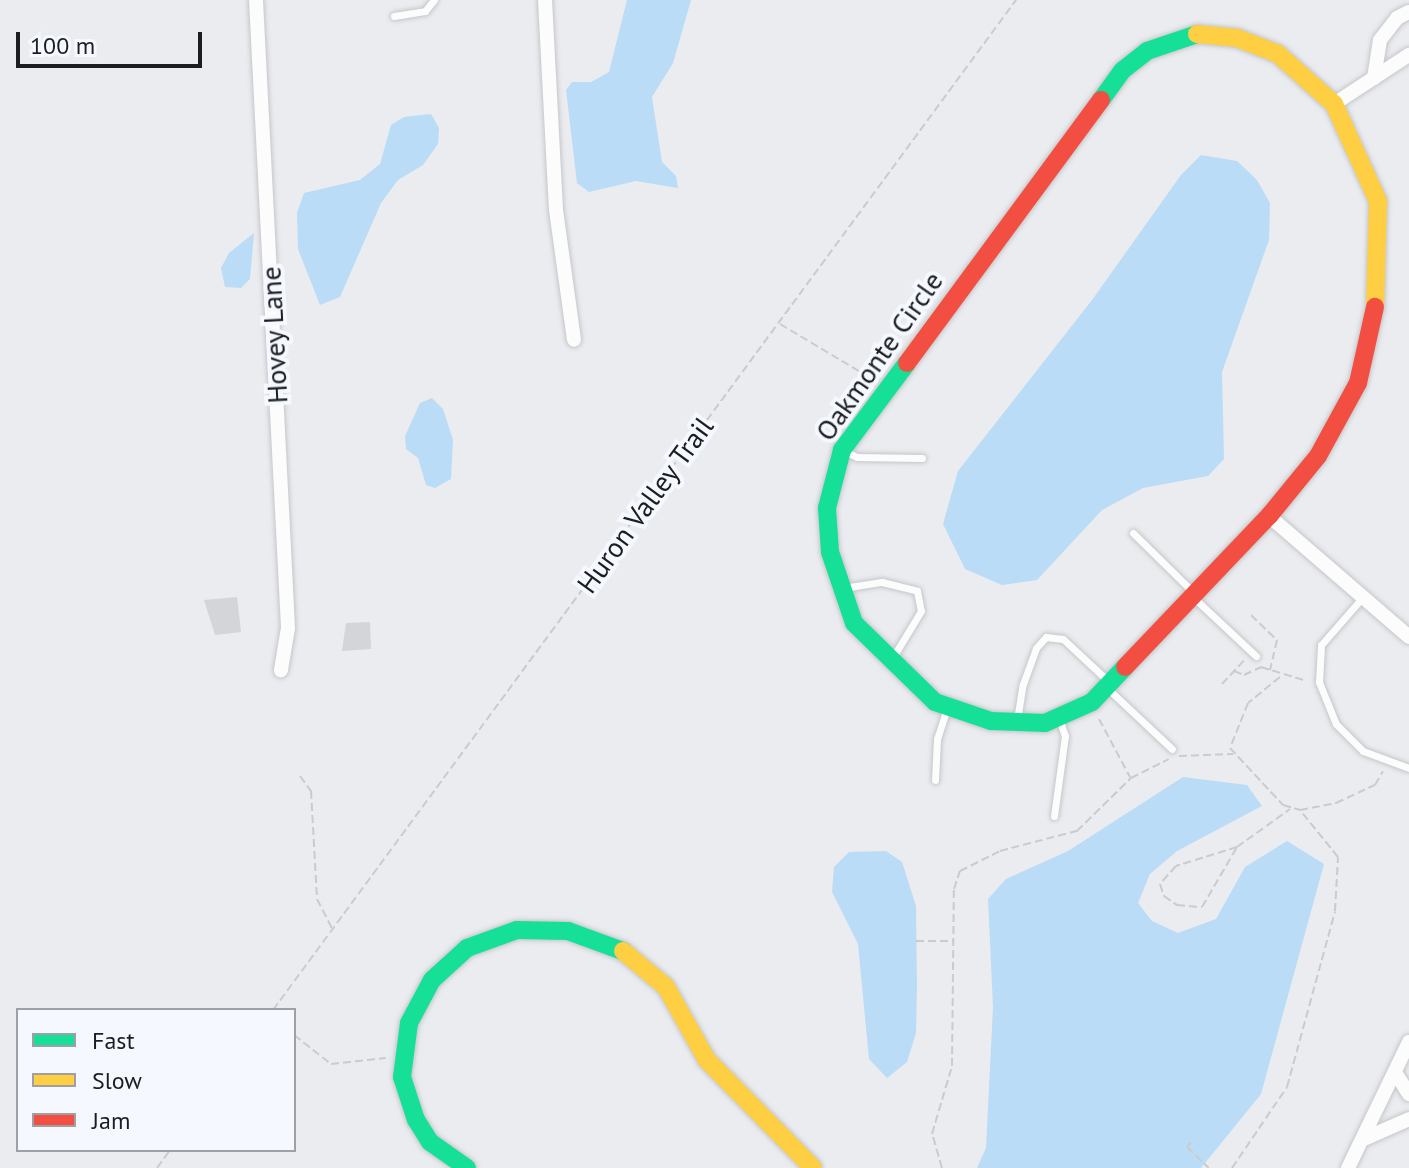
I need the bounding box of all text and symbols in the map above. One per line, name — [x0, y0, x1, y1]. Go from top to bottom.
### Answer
scale bar — [20, 16, 206, 66]
text: 100 m — [30, 30, 95, 61]
street label: Hovey Lane — [254, 265, 294, 405]
street label: Oakmonte Circle — [808, 265, 950, 447]
street label: Huron Valley Trail — [569, 409, 721, 601]
legend — [16, 1008, 296, 1152]
text: Fast — [92, 1025, 135, 1056]
text: Slow — [92, 1065, 142, 1096]
text: Jam — [92, 1105, 130, 1136]

